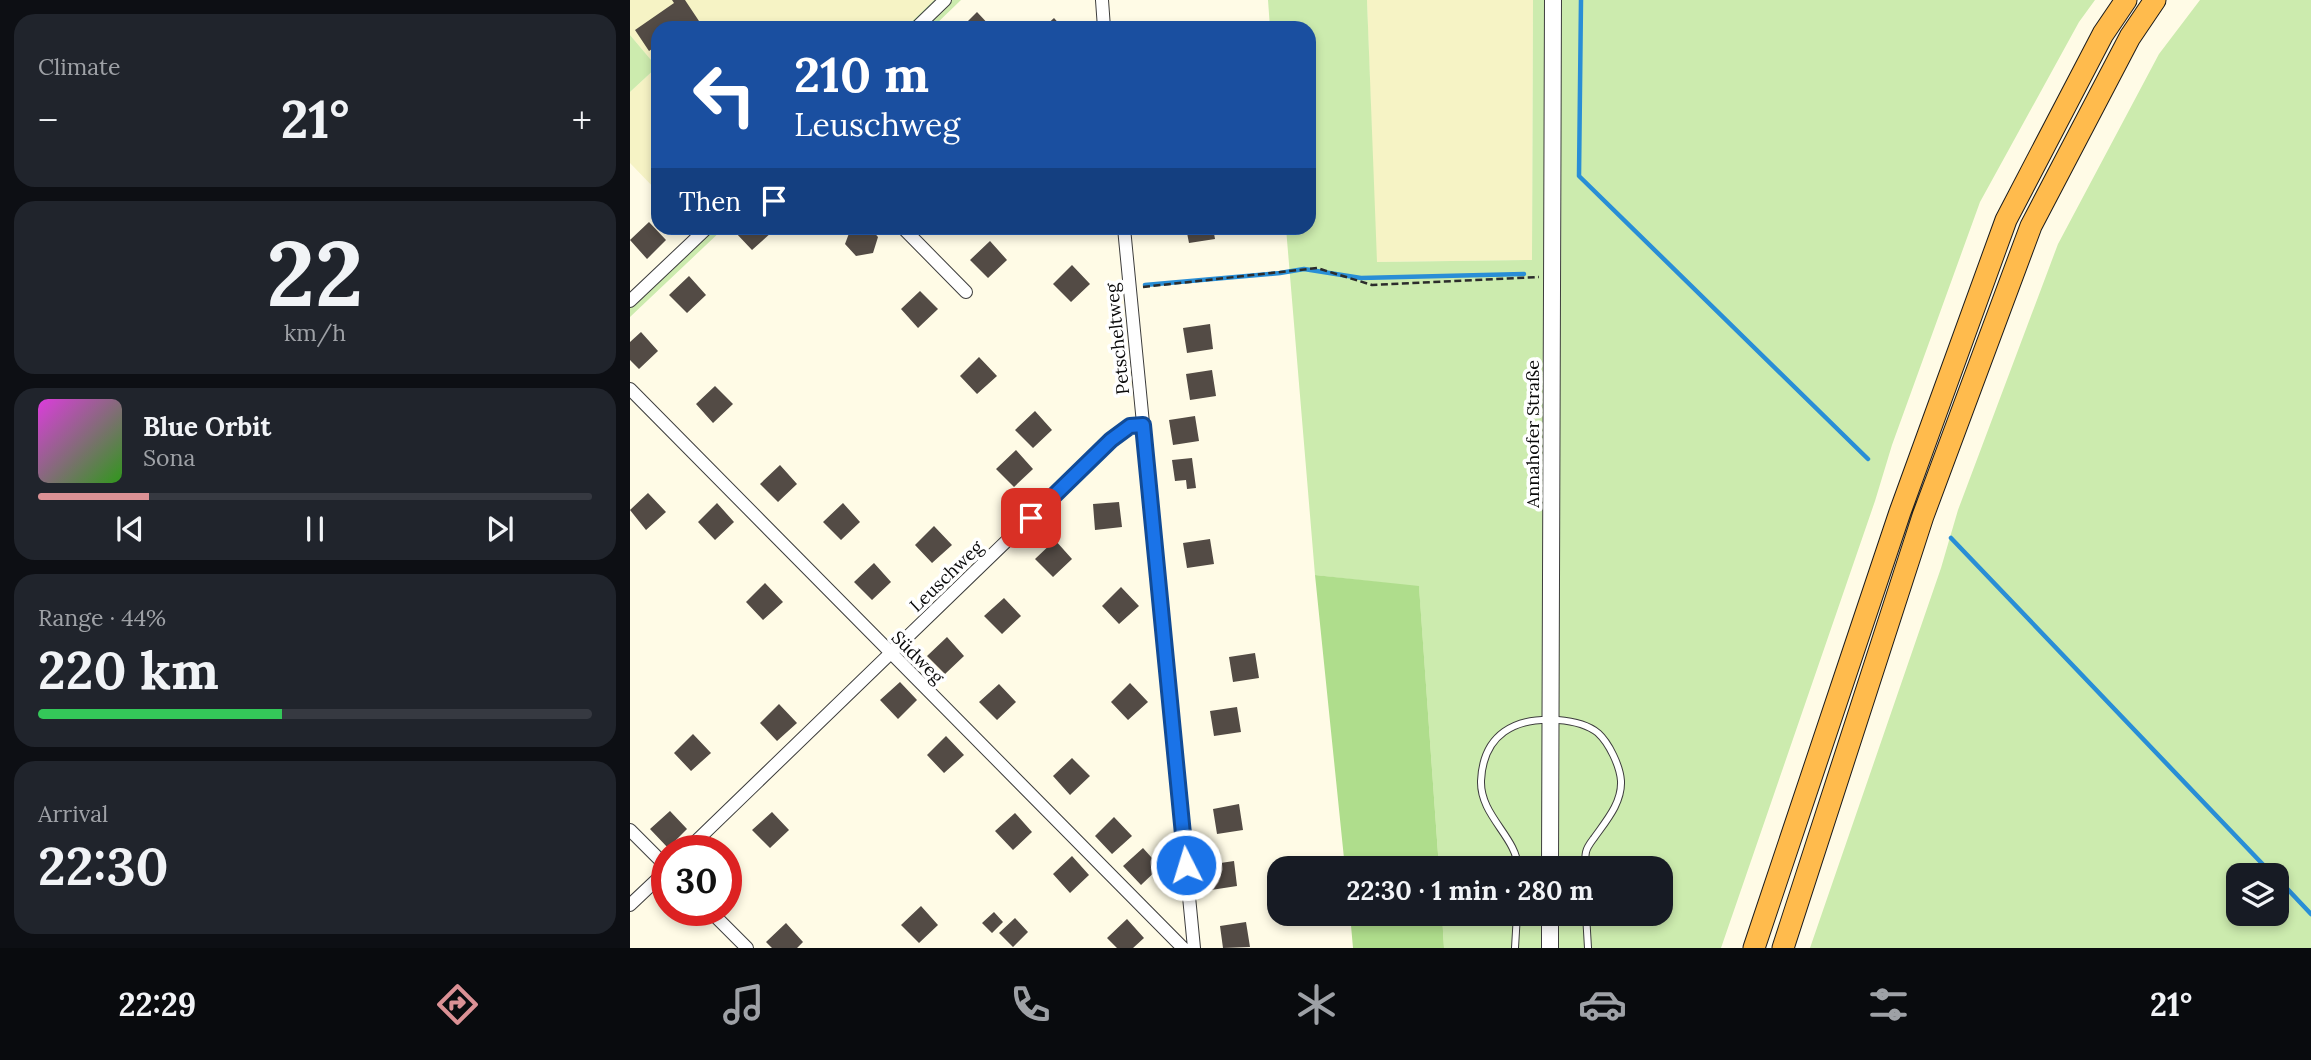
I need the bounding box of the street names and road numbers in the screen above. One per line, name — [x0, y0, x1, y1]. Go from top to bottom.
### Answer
street label: Petscheltweg — [1100, 281, 1134, 396]
street label: Annahofer Straße — [1521, 360, 1544, 509]
street label: Leuschweg — [904, 535, 988, 617]
street label: Südweg — [887, 626, 950, 689]

